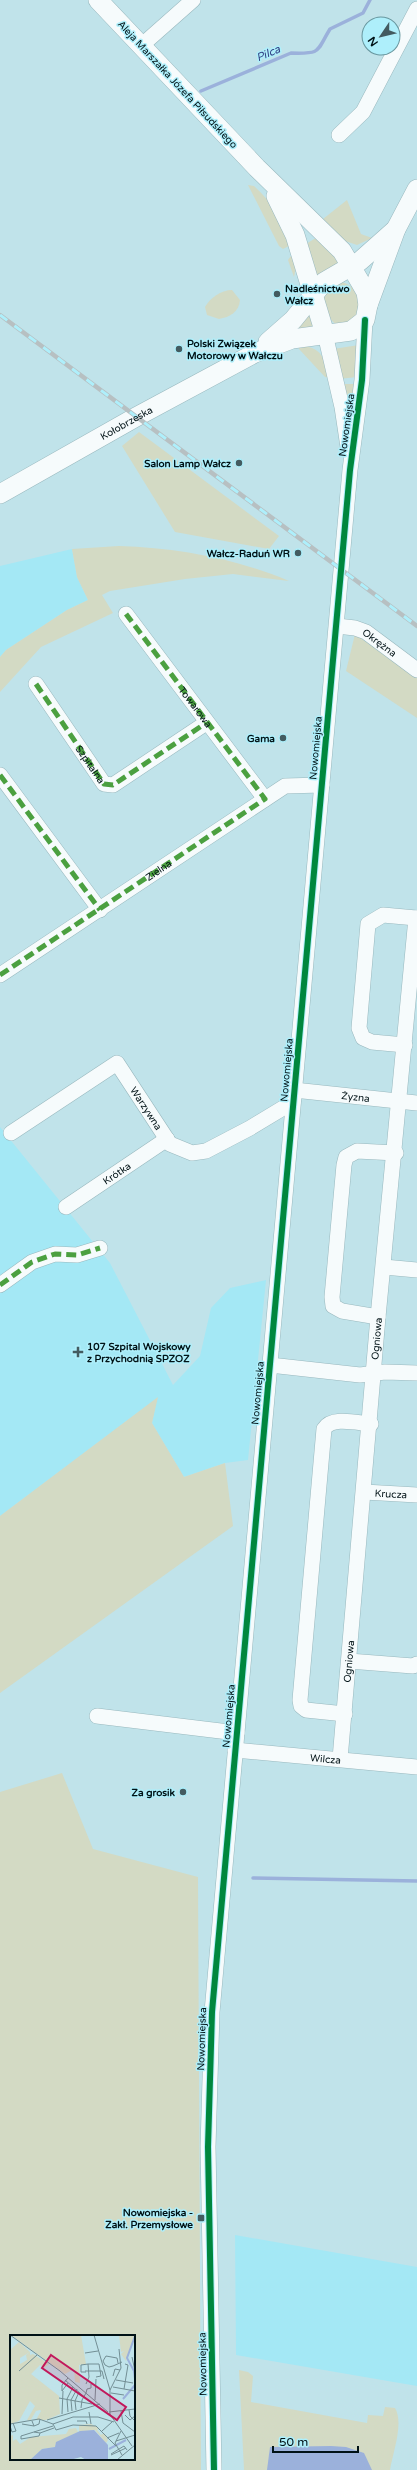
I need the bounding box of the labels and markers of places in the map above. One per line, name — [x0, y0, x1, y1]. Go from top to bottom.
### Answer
place label: Nadleśnictwo Wałcz — [285, 283, 350, 307]
marker: Nadleśnictwo Wałcz — [272, 289, 282, 299]
place label: Polski Związek Motorowy w Wałczu — [187, 338, 283, 362]
marker: Polski Związek Motorowy w Wałczu — [174, 344, 184, 354]
place label: Salon Lamp Wałcz — [144, 458, 231, 470]
marker: Salon Lamp Wałcz — [234, 458, 244, 468]
place label: Wałcz-Raduń WR — [207, 548, 290, 560]
marker: Wałcz-Raduń WR — [293, 548, 303, 558]
place label: Gama — [247, 733, 275, 745]
marker: Gama — [278, 733, 288, 743]
place label: 107 Szpital Wojskowy z Przychodnią SPZOZ — [87, 1341, 191, 1365]
marker: 107 Szpital Wojskowy z Przychodnią SPZOZ — [72, 1346, 84, 1358]
place label: Za grosik — [132, 1787, 176, 1799]
marker: Za grosik — [178, 1787, 188, 1797]
place label: Nowomiejska - Zakł. Przemysłowe — [105, 2207, 193, 2231]
marker: Nowomiejska - Zakł. Przemysłowe — [196, 2213, 206, 2223]

